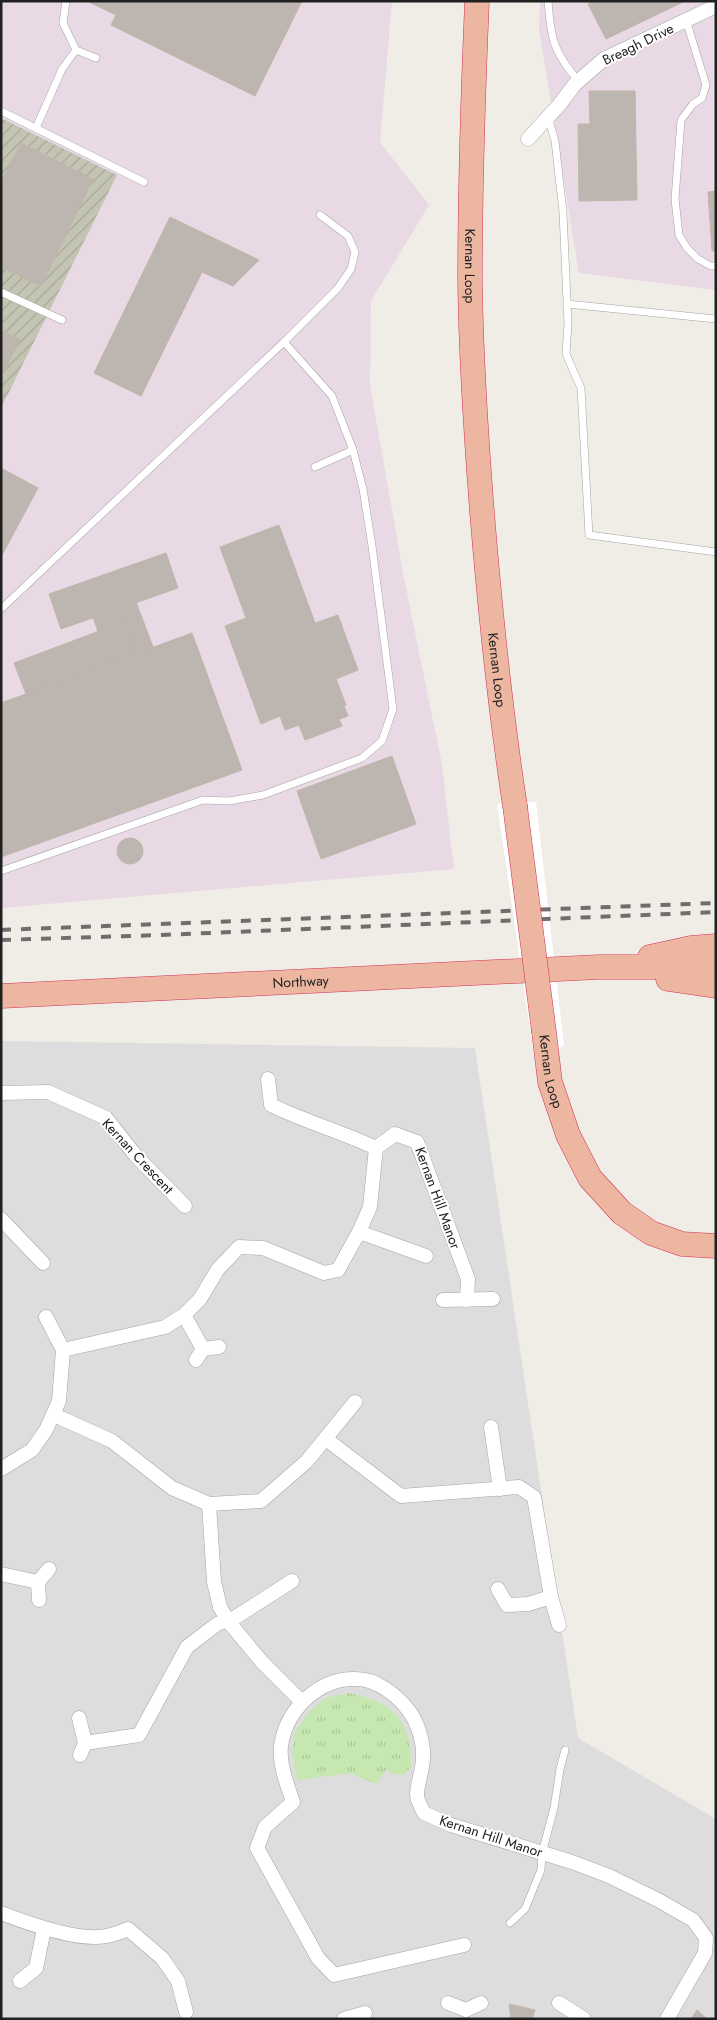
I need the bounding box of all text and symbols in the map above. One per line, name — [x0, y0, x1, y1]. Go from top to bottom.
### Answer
street label: Breagh Drive — [599, 18, 677, 70]
street label: Kernan Loop — [460, 228, 480, 304]
street label: Kernan Loop — [483, 632, 511, 708]
street label: Northway — [272, 970, 330, 993]
street label: Kernan Loop — [534, 1033, 568, 1111]
street label: Kernan Crescent — [98, 1114, 179, 1199]
street label: Kernan Hill Manor — [410, 1144, 466, 1252]
street label: Kernan Hill Manor — [437, 1810, 545, 1862]

